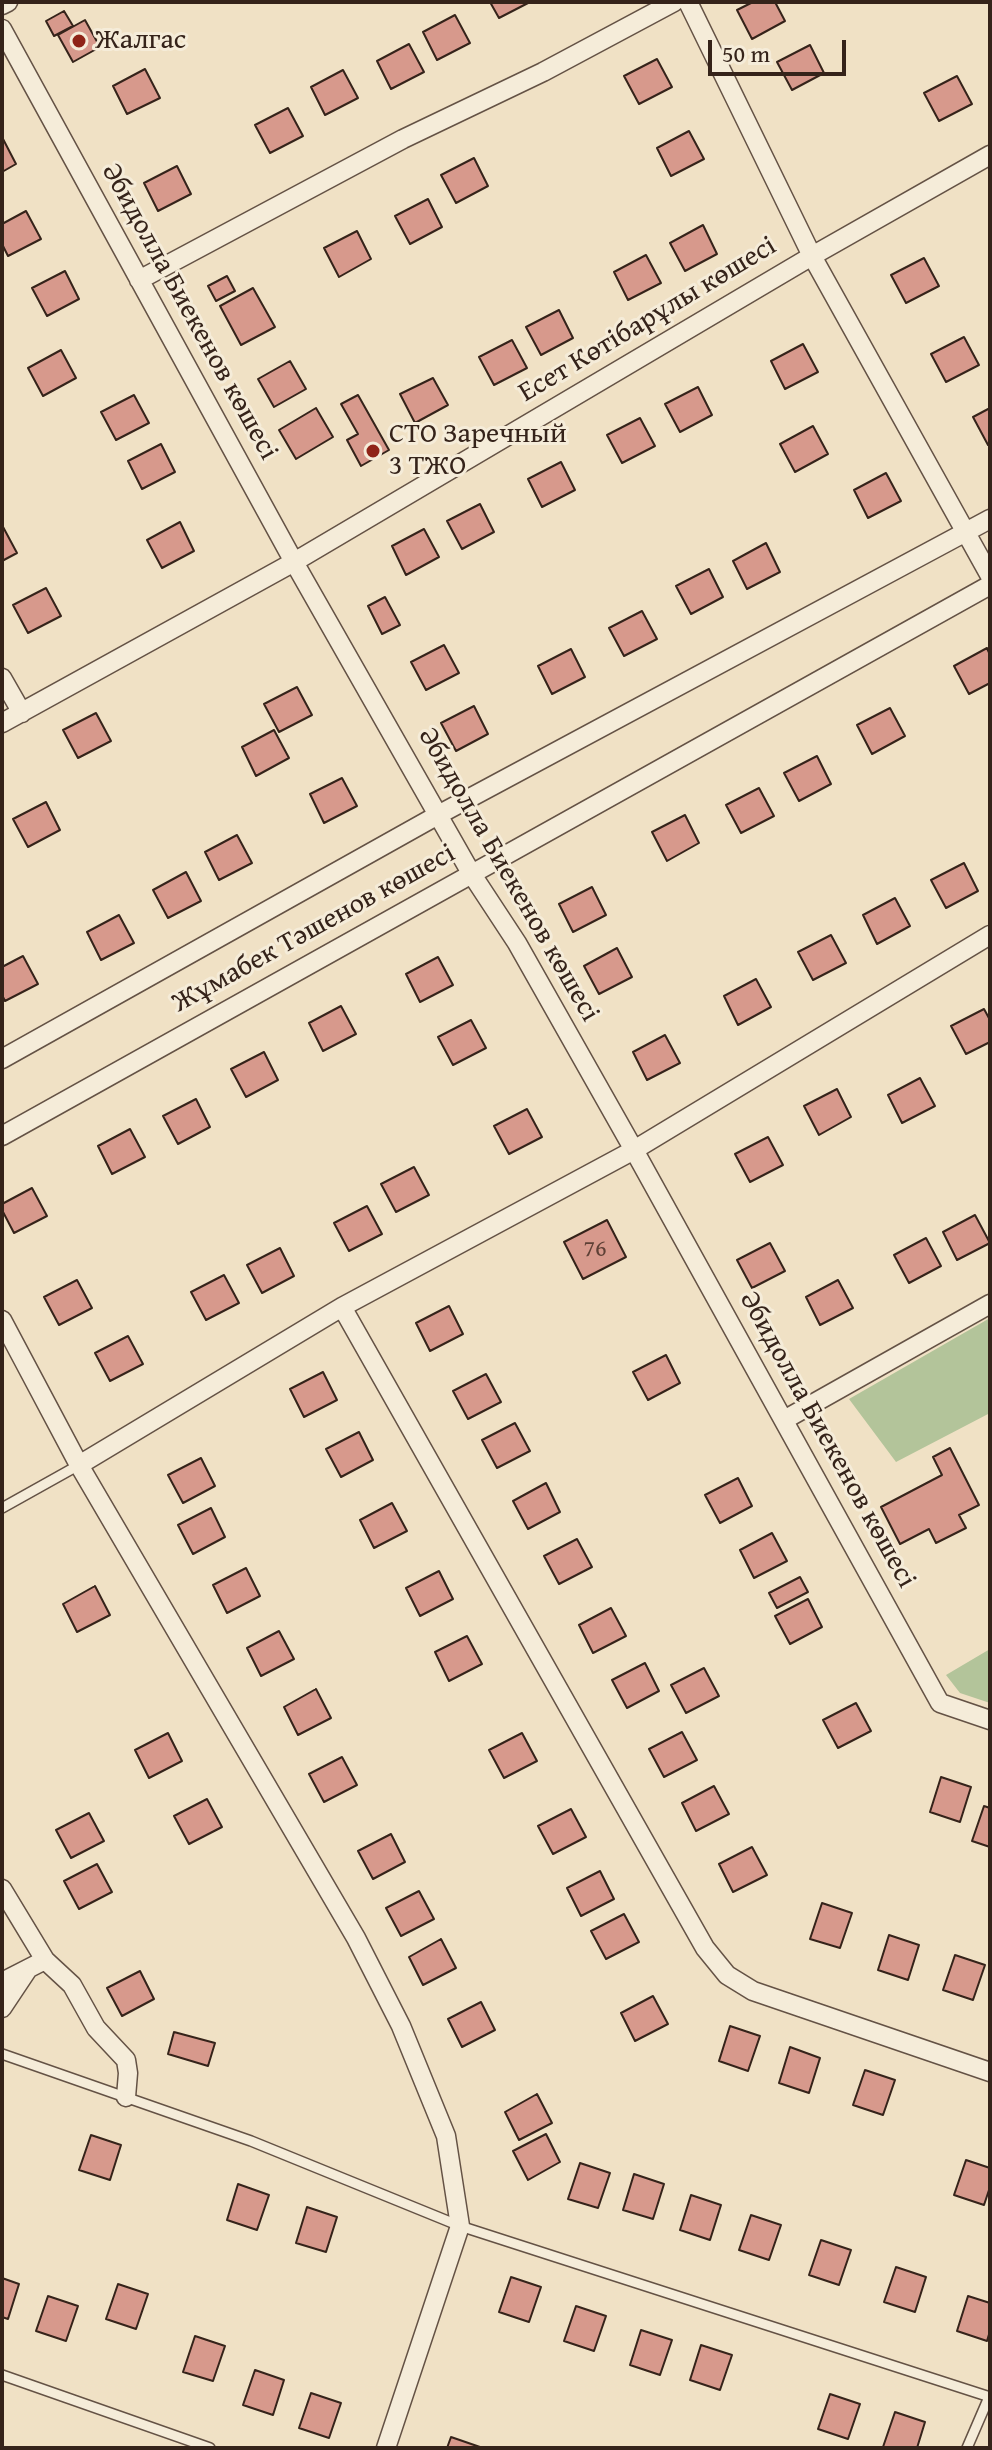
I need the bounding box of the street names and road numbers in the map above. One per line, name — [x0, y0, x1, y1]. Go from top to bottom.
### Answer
street label: Әбидолла Биекенов көшесі — [93, 158, 285, 466]
street label: Есет Көтібарұлы көшесі — [513, 230, 783, 410]
street label: Әбидолла Биекенов көшесі — [410, 722, 606, 1028]
street label: Жұмабек Тәшенов көшесі — [167, 837, 461, 1021]
street label: Әбидолла Биекенов көшесі — [731, 1286, 923, 1594]

